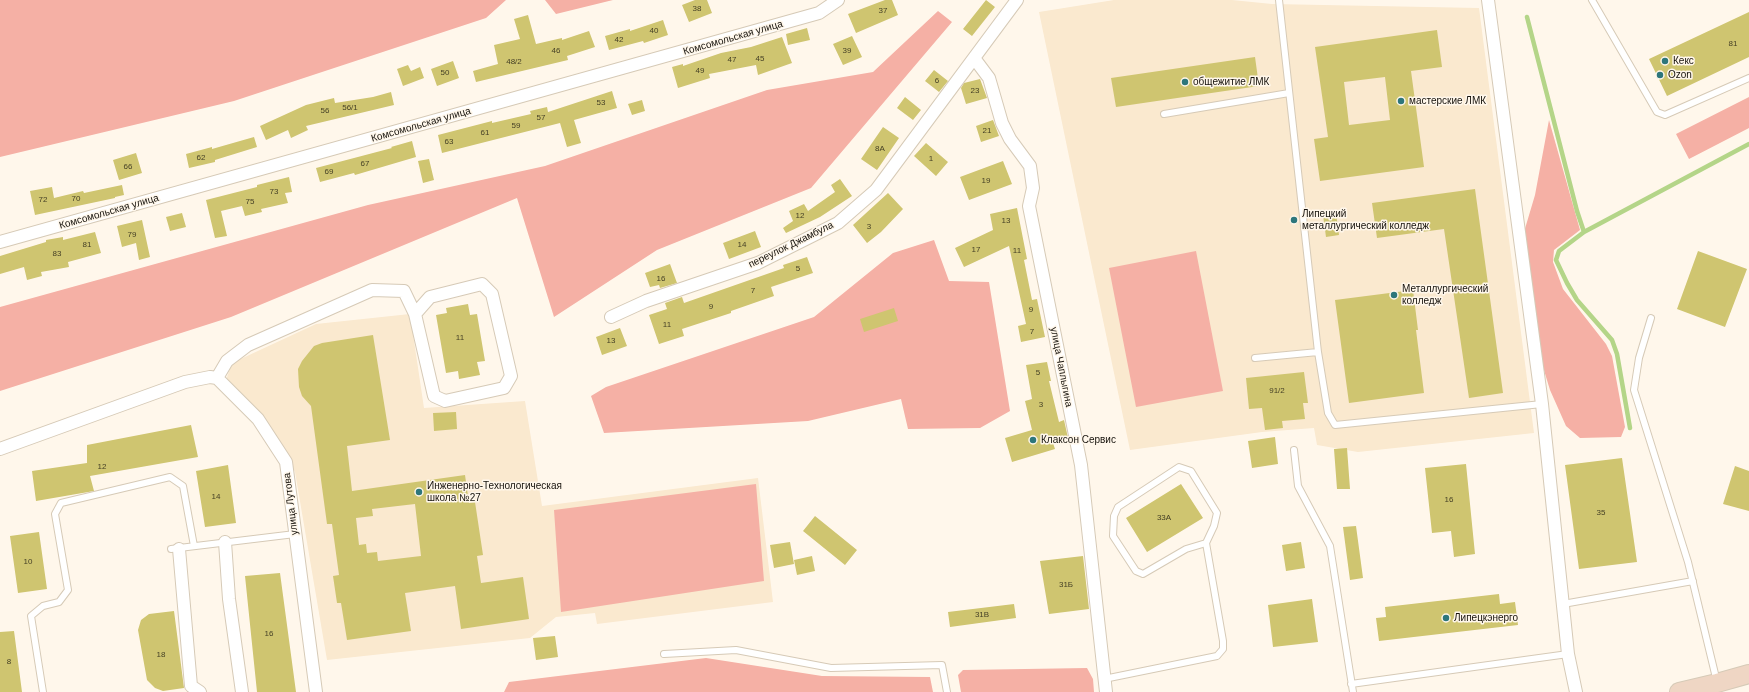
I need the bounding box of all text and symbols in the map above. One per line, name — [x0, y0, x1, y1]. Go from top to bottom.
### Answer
house number: 38 — [693, 4, 701, 14]
house number: 37 — [879, 6, 887, 16]
street label: Комсомольская улица — [682, 18, 784, 58]
house number: 40 — [650, 26, 658, 36]
house number: 42 — [615, 35, 623, 45]
house number: 81 — [1729, 39, 1737, 49]
house number: 46 — [552, 46, 560, 56]
house number: 39 — [843, 46, 851, 56]
house number: 45 — [756, 54, 764, 64]
house number: 47 — [728, 55, 736, 65]
place label: Кекс — [1673, 55, 1694, 67]
marker: Кекс — [1660, 56, 1670, 66]
house number: 48/2 — [506, 57, 522, 67]
house number: 49 — [696, 66, 704, 76]
house number: 50 — [441, 68, 449, 78]
place label: Ozon — [1668, 69, 1692, 81]
marker: Ozon — [1655, 70, 1665, 80]
house number: 6 — [935, 76, 939, 86]
place label: общежитие ЛМК — [1193, 76, 1269, 88]
marker: общежитие ЛМК — [1180, 77, 1190, 87]
house number: 23 — [971, 86, 979, 96]
place label: мастерские ЛМК — [1409, 95, 1486, 107]
marker: мастерские ЛМК — [1396, 96, 1406, 106]
house number: 53 — [597, 98, 605, 108]
house number: 56/1 — [342, 103, 358, 113]
street label: Комсомольская улица — [370, 105, 472, 145]
house number: 56 — [321, 106, 329, 116]
house number: 57 — [537, 113, 545, 123]
house number: 59 — [512, 121, 520, 131]
house number: 21 — [983, 126, 991, 136]
house number: 61 — [481, 128, 489, 138]
house number: 63 — [445, 137, 453, 147]
house number: 8А — [875, 144, 885, 154]
house number: 62 — [197, 153, 205, 163]
house number: 1 — [929, 154, 933, 164]
house number: 67 — [361, 159, 369, 169]
house number: 66 — [124, 162, 132, 172]
house number: 69 — [325, 167, 333, 177]
house number: 19 — [982, 176, 990, 186]
house number: 73 — [270, 187, 278, 197]
street label: Комсомольская улица — [58, 192, 160, 232]
house number: 70 — [72, 194, 80, 204]
house number: 72 — [39, 195, 47, 205]
house number: 75 — [246, 197, 254, 207]
place label: Липецкий металлургический колледж — [1302, 208, 1429, 232]
house number: 12 — [796, 211, 804, 221]
marker: Липецкий металлургический колледж — [1289, 215, 1299, 225]
house number: 13 — [1002, 216, 1010, 226]
street label: переулок Джамбула — [747, 219, 835, 271]
house number: 3 — [867, 222, 871, 232]
house number: 79 — [128, 230, 136, 240]
house number: 81 — [83, 240, 91, 250]
house number: 14 — [738, 240, 746, 250]
house number: 17 — [972, 245, 980, 255]
house number: 11 — [1013, 246, 1021, 256]
house number: 83 — [53, 249, 61, 259]
house number: 5 — [796, 264, 800, 274]
house number: 16 — [657, 274, 665, 284]
place label: Металлургический колледж — [1402, 283, 1488, 306]
house number: 7 — [751, 286, 755, 296]
marker: Металлургический колледж — [1389, 290, 1399, 300]
house number: 9 — [709, 302, 713, 312]
house number: 9 — [1029, 305, 1033, 315]
house number: 11 — [663, 320, 671, 330]
street label: улица Чаплыгина — [1047, 326, 1075, 408]
house number: 7 — [1030, 327, 1034, 337]
house number: 11 — [456, 333, 464, 343]
house number: 13 — [607, 336, 615, 346]
house number: 5 — [1036, 368, 1040, 378]
house number: 91/2 — [1269, 386, 1285, 396]
house number: 3 — [1039, 400, 1043, 410]
place label: Клаксон Сервис — [1041, 434, 1116, 446]
marker: Клаксон Сервис — [1028, 435, 1038, 445]
house number: 12 — [98, 462, 106, 472]
street label: улица Лутова — [281, 472, 301, 536]
place label: Инженерно-Технологическая школа №27 — [427, 480, 562, 504]
marker: Инженерно-Технологическая школа №27 — [414, 487, 424, 497]
house number: 14 — [212, 492, 220, 502]
house number: 16 — [1445, 495, 1453, 505]
house number: 35 — [1597, 508, 1605, 518]
house number: 33А — [1157, 513, 1171, 523]
house number: 10 — [24, 557, 32, 567]
house number: 31Б — [1059, 580, 1073, 590]
house number: 31В — [975, 610, 989, 620]
place label: Липецкэнерго — [1454, 612, 1518, 624]
marker: Липецкэнерго — [1441, 613, 1451, 623]
house number: 16 — [265, 629, 273, 639]
house number: 18 — [157, 650, 165, 660]
house number: 8 — [7, 657, 11, 667]

